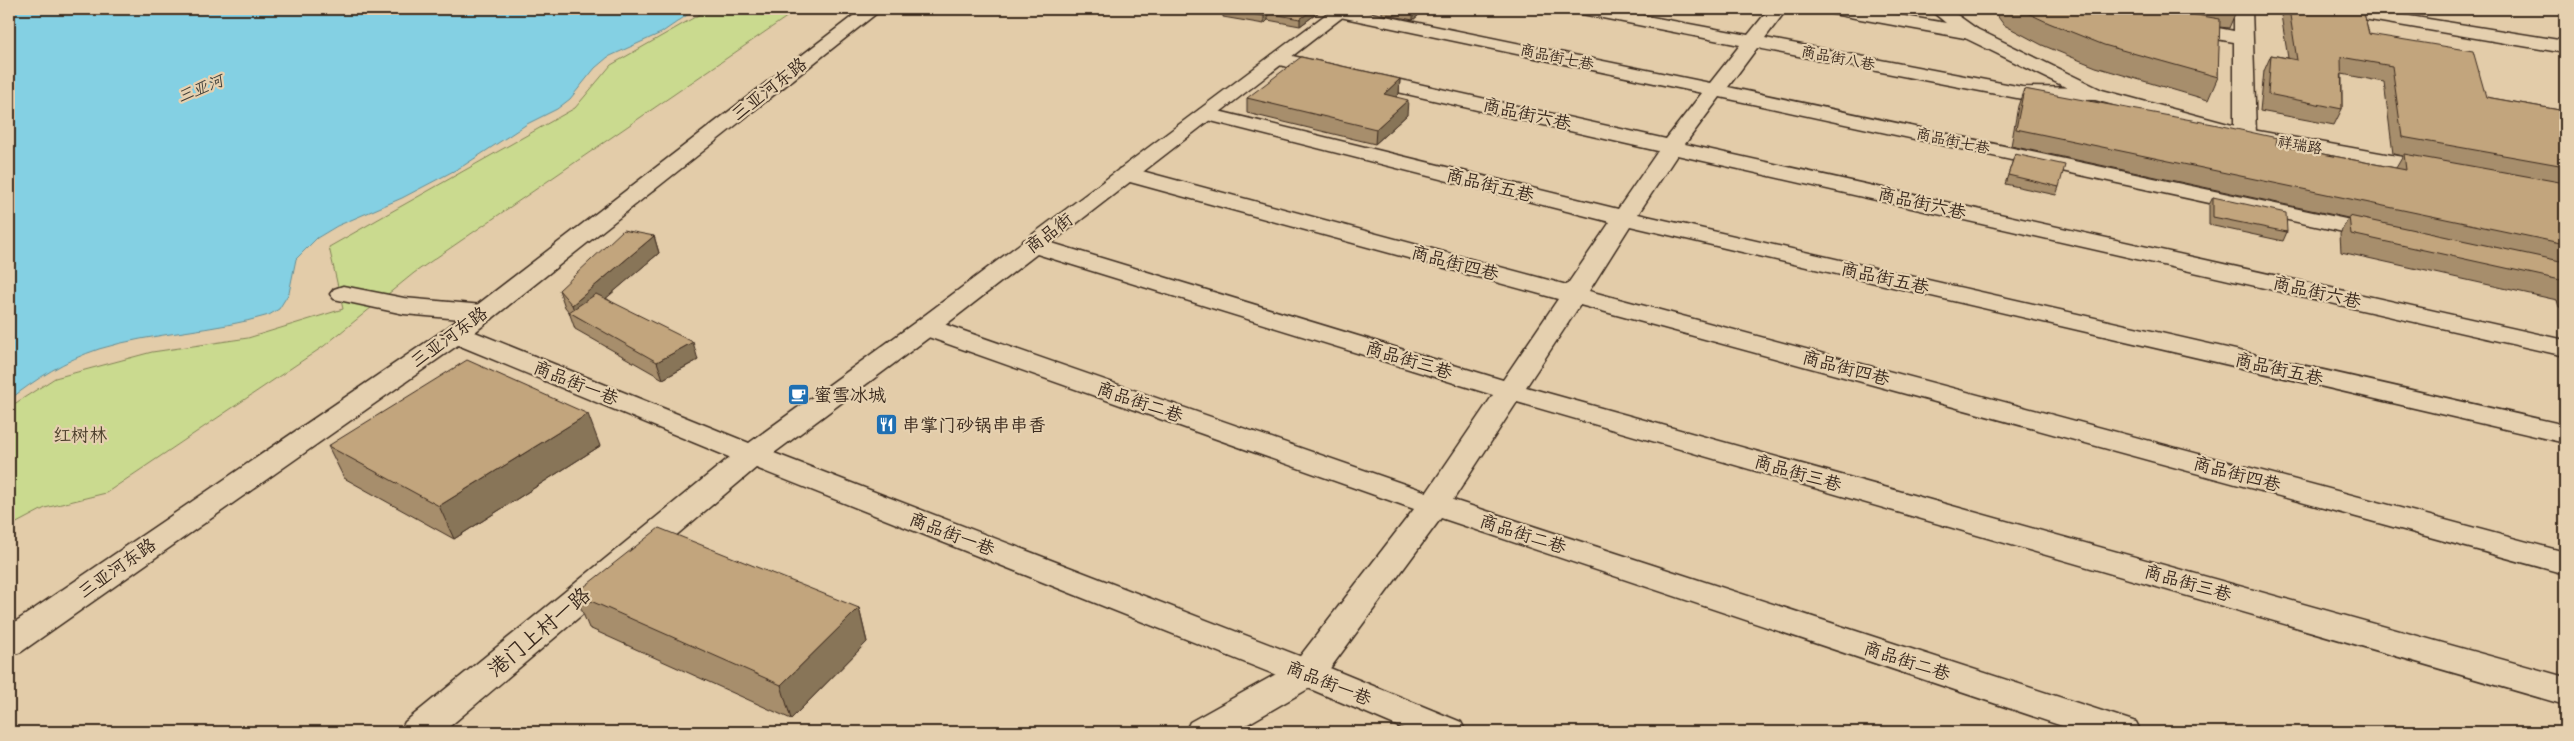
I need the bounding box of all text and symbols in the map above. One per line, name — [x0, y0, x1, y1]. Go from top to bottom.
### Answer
street label: 商品街七巷 — [1518, 38, 1596, 78]
street label: 商品街八巷 — [1799, 40, 1877, 78]
street label: 三亚河东路 — [726, 51, 814, 129]
water label: 三亚河 — [174, 68, 230, 110]
street label: 商品街六巷 — [1480, 91, 1574, 140]
street label: 商品街七巷 — [1914, 122, 1992, 162]
street label: 祥瑞路 — [2276, 130, 2324, 162]
street label: 商品街五巷 — [1442, 161, 1537, 211]
street label: 商品街六巷 — [1875, 180, 1969, 229]
street label: 商品街 — [1020, 206, 1080, 262]
street label: 商品街四巷 — [1407, 239, 1502, 290]
street label: 商品街五巷 — [1838, 255, 1932, 304]
street label: 商品街六巷 — [2270, 269, 2364, 318]
street label: 三亚河东路 — [405, 300, 495, 376]
street label: 商品街三巷 — [1361, 334, 1456, 388]
street label: 商品街四巷 — [1798, 344, 1893, 395]
street label: 商品街五巷 — [2232, 346, 2326, 395]
street label: 商品街一巷 — [528, 354, 623, 415]
street label: 商品街二巷 — [1092, 375, 1187, 432]
place label: 蜜雪冰城 — [814, 382, 886, 411]
cafe icon: 蜜雪冰城 — [786, 383, 810, 407]
place label: 串掌门砂锅串串香 — [902, 412, 1046, 441]
restaurant icon: 串掌门砂锅串串香 — [874, 413, 898, 437]
park label: 红树林 — [53, 422, 107, 451]
street label: 商品街三巷 — [1750, 448, 1845, 501]
street label: 商品街四巷 — [2189, 450, 2284, 501]
street label: 商品街一巷 — [904, 506, 999, 565]
street label: 商品街二巷 — [1475, 508, 1570, 563]
street label: 三亚河东路 — [73, 532, 163, 607]
street label: 商品街三巷 — [2140, 558, 2235, 611]
street label: 港门上村一路 — [481, 580, 599, 686]
street label: 商品街二巷 — [1859, 635, 1954, 690]
street label: 商品街一巷 — [1281, 654, 1376, 715]

